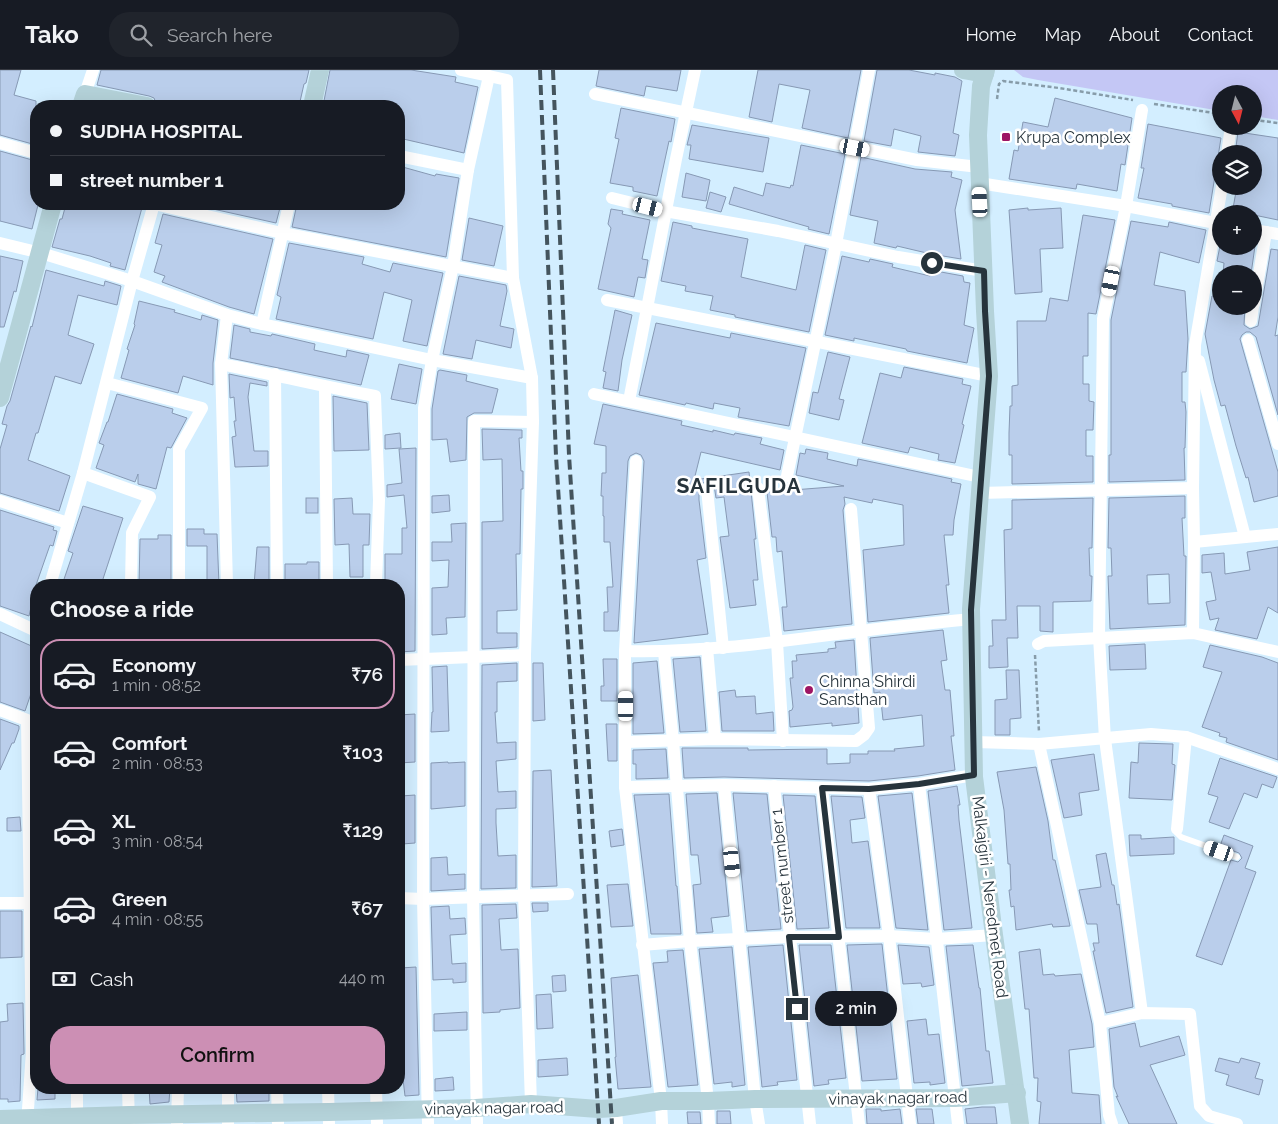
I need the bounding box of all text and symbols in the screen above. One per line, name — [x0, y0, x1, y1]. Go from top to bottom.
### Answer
search box — [109, 12, 459, 57]
text: Tako — [25, 20, 79, 49]
icon: search — [127, 21, 155, 49]
text: Search here — [167, 24, 272, 46]
text: Home — [965, 24, 1016, 45]
text: Map — [1044, 24, 1081, 45]
text: About — [1109, 24, 1160, 45]
text: Contact — [1188, 24, 1253, 45]
north arrow — [1212, 85, 1262, 135]
map controls — [1212, 85, 1262, 315]
text: SUDHA HOSPITAL — [80, 120, 242, 142]
place label: Krupa Complex — [1016, 128, 1131, 147]
marker: Krupa Complex — [1000, 131, 1012, 143]
car — [838, 138, 871, 158]
button: layers — [1212, 145, 1262, 195]
text: street number 1 — [80, 169, 224, 191]
car — [971, 187, 988, 217]
car — [631, 196, 664, 218]
button: + — [1212, 205, 1262, 255]
route start — [921, 252, 943, 274]
car — [1100, 265, 1121, 297]
button: − — [1212, 265, 1262, 315]
district label: SAFILGUDA — [676, 473, 802, 498]
text: Choose a ride — [50, 596, 194, 622]
icon: car — [52, 652, 97, 697]
text: Economy — [112, 654, 196, 676]
text: ₹76 — [351, 663, 383, 685]
place label: Chinna Shirdi Sansthan — [819, 672, 916, 709]
text: 1 min · 08:52 — [112, 676, 201, 695]
marker: Chinna Shirdi Sansthan — [803, 684, 815, 696]
car — [618, 691, 633, 721]
icon: car — [52, 730, 97, 775]
text: Comfort — [112, 732, 187, 754]
text: ₹103 — [342, 741, 383, 763]
text: 2 min · 08:53 — [112, 754, 203, 773]
street label: Malkajgiri - Neredmet Road — [968, 795, 1012, 999]
street label: street number 1 — [766, 807, 797, 924]
icon: car — [52, 808, 97, 853]
text: XL — [112, 810, 135, 832]
text: ₹129 — [343, 819, 383, 841]
text: 3 min · 08:54 — [112, 832, 203, 851]
car — [1202, 839, 1235, 863]
car — [722, 846, 741, 878]
icon: car — [52, 886, 97, 931]
text: Green — [112, 888, 167, 910]
text: ₹67 — [351, 897, 383, 919]
text: 4 min · 08:55 — [112, 910, 203, 929]
icon: cash — [50, 965, 78, 993]
text: Cash — [90, 968, 134, 990]
text: 440 m — [339, 969, 385, 988]
callout: 2 min — [814, 992, 897, 1026]
route end — [786, 998, 808, 1020]
text: 2 min — [836, 999, 877, 1018]
button: Confirm — [50, 1026, 385, 1084]
street label: vinayak nagar road — [828, 1087, 968, 1109]
street label: vinayak nagar road — [424, 1097, 564, 1119]

